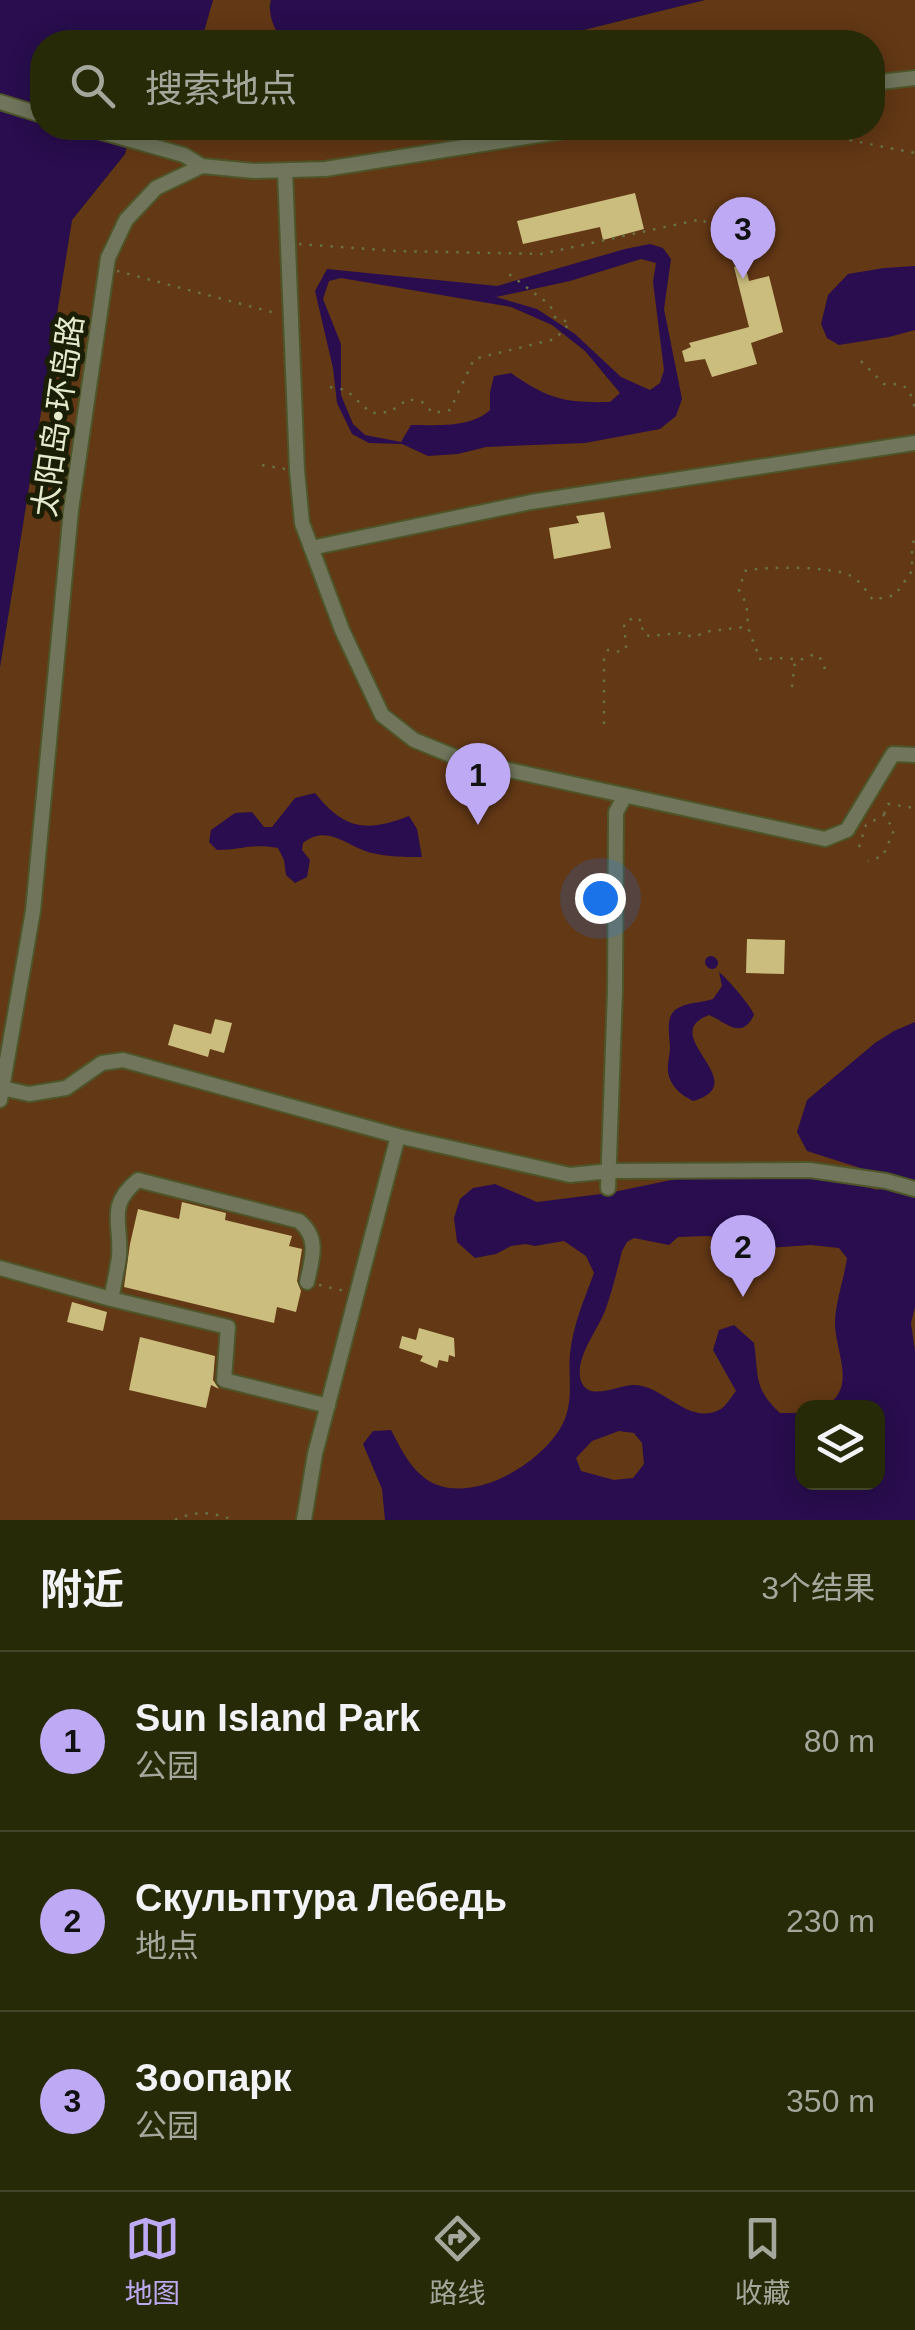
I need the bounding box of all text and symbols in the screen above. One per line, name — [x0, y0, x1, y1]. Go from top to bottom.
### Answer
search box — [30, 30, 885, 140]
icon: search — [65, 58, 120, 113]
text: 搜索地点 — [145, 68, 297, 110]
pin: 3 — [710, 196, 776, 279]
street label: 太阳岛•环岛路 — [26, 313, 90, 519]
pin: 1 — [446, 742, 510, 825]
your location — [575, 873, 626, 924]
pin: 2 — [710, 1214, 776, 1297]
map controls — [795, 1400, 885, 1490]
button: layers — [795, 1400, 885, 1490]
text: 附近 — [40, 1566, 124, 1613]
text: 3个结果 — [761, 1570, 875, 1606]
text: Sun Island Park — [135, 1697, 420, 1739]
text: 1 — [64, 1723, 81, 1759]
text: 80 m — [804, 1723, 875, 1759]
text: 公园 — [135, 1748, 199, 1784]
text: Скульптура Лебедь — [135, 1877, 507, 1919]
text: 2 — [64, 1903, 81, 1939]
text: 230 m — [786, 1903, 875, 1939]
text: 地点 — [135, 1928, 199, 1964]
text: Зоопарк — [135, 2057, 292, 2099]
text: 3 — [64, 2083, 81, 2119]
text: 350 m — [786, 2083, 875, 2119]
text: 公园 — [135, 2108, 199, 2144]
tab: 地图 — [124, 2211, 181, 2311]
tab: 路线 — [429, 2211, 486, 2311]
tab: 收藏 — [734, 2211, 791, 2311]

